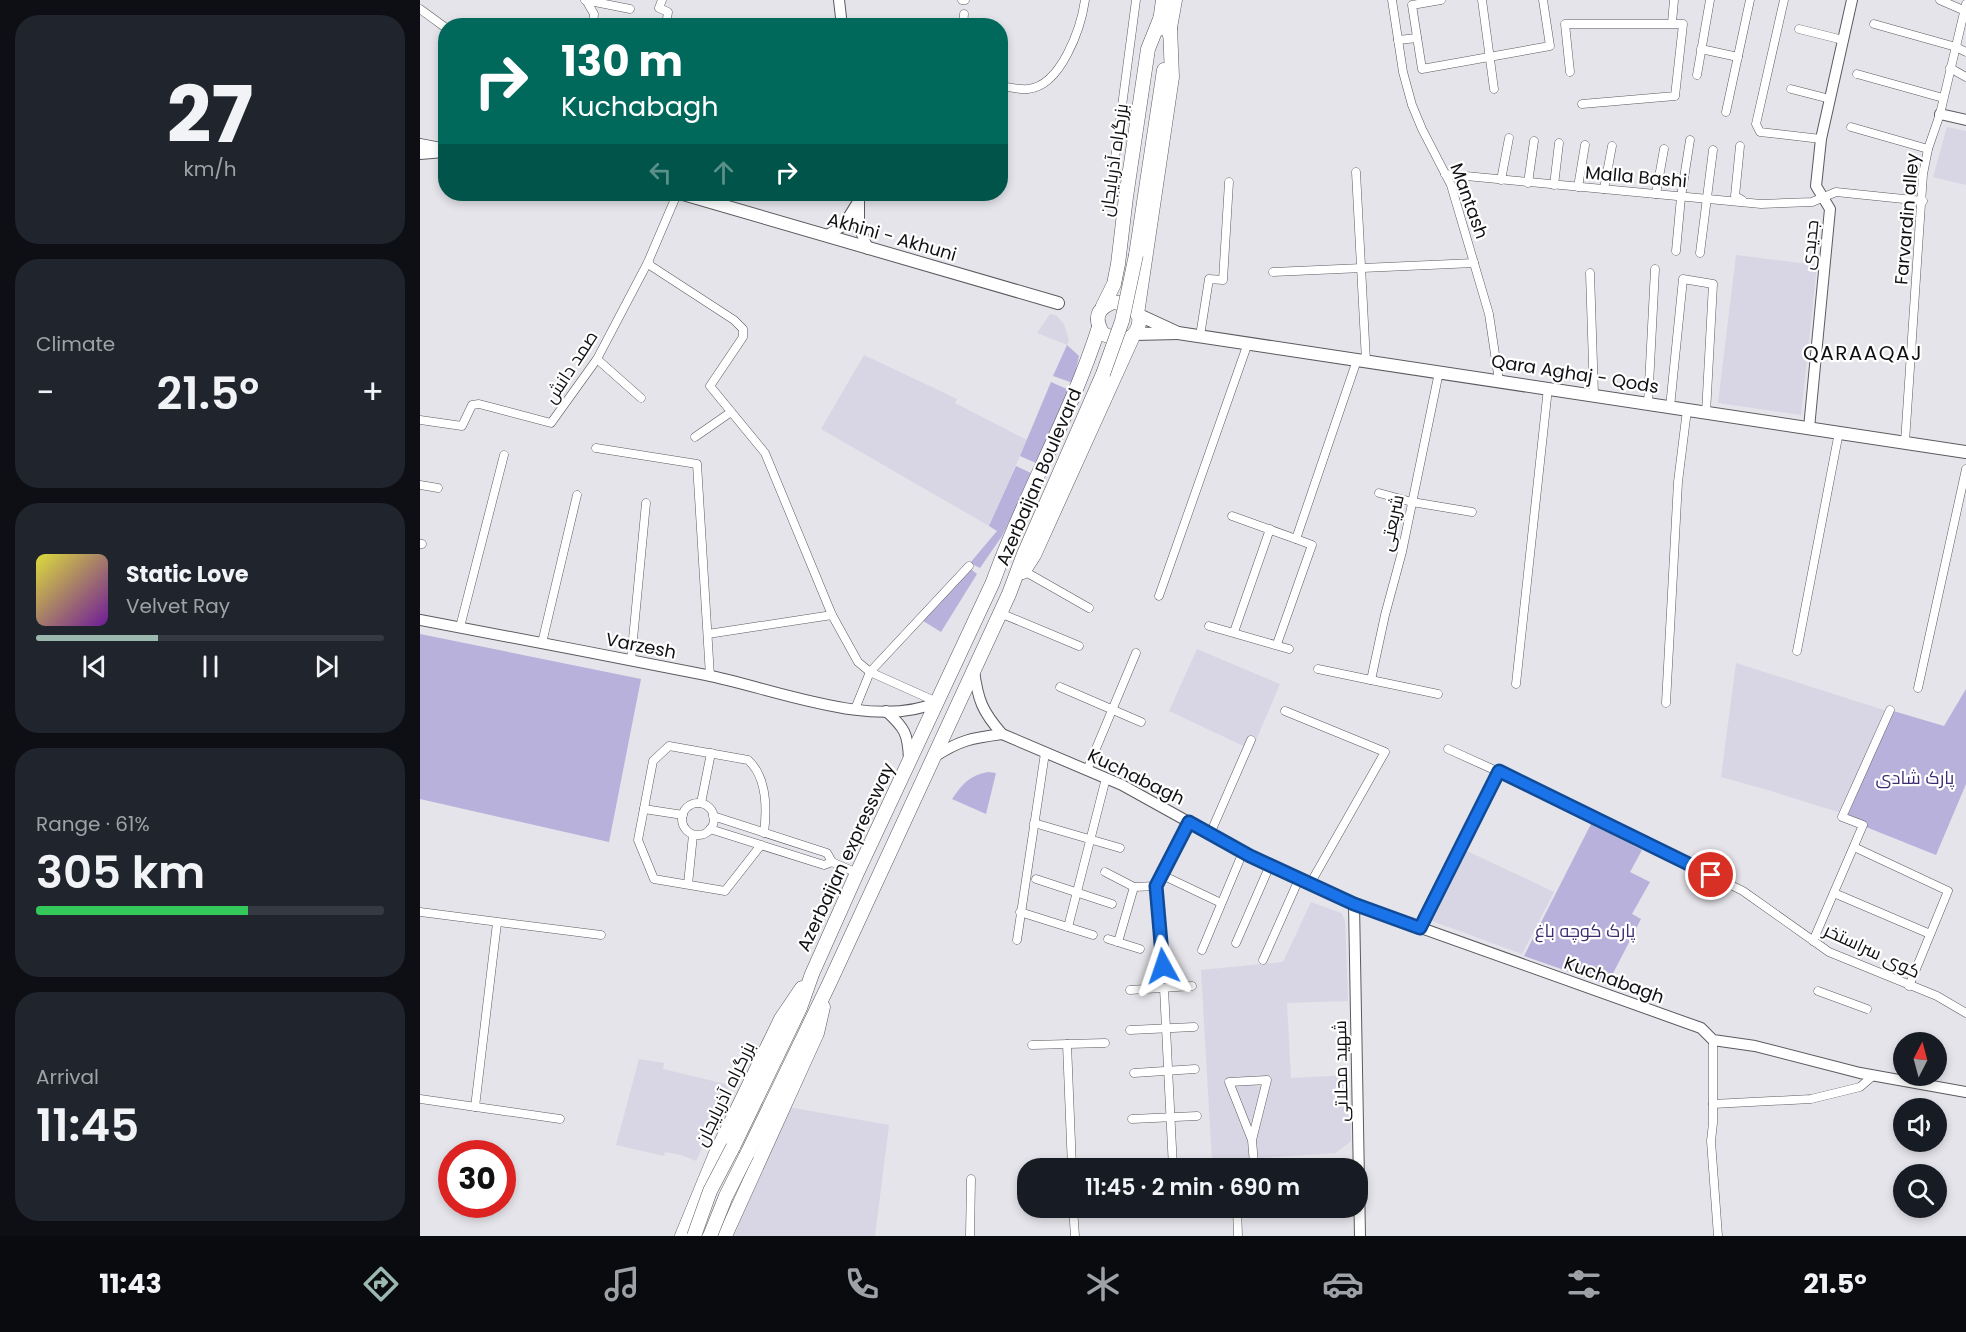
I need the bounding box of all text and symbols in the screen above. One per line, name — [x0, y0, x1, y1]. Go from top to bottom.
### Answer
text: 130 m — [561, 32, 683, 91]
icon: right — [462, 42, 540, 120]
text: 27 — [167, 60, 253, 169]
text: Kuchabagh — [561, 88, 718, 125]
street label: بزرگراه آذربایجان — [1093, 102, 1134, 218]
street label: Farvardin alley — [1888, 152, 1925, 286]
text: km/h — [183, 155, 237, 183]
icon: left — [644, 156, 677, 189]
icon: ahead — [707, 156, 740, 189]
icon: right — [770, 156, 803, 189]
street label: Mantash — [1444, 160, 1495, 242]
street label: Malla Bashi — [1584, 160, 1688, 193]
street label: Akhini - Akhuni — [825, 206, 960, 267]
street label: جدیدی — [1794, 219, 1825, 271]
street label: صمد دانش — [538, 325, 603, 408]
text: Climate — [36, 330, 115, 358]
district label: QARAAQAJ — [1803, 339, 1923, 367]
street label: Qara Aghaj - Qods — [1490, 348, 1661, 399]
text: 21.5° — [156, 362, 259, 425]
text: − — [36, 369, 54, 416]
text: + — [361, 369, 384, 416]
street label: Azerbaijan Boulevard — [990, 384, 1087, 569]
street label: شریعتی — [1373, 492, 1410, 554]
text: Static Love — [126, 559, 249, 590]
text: Velvet Ray — [126, 592, 230, 620]
street label: Varzesh — [604, 626, 678, 665]
icon: previous — [78, 650, 111, 683]
icon: pause — [194, 650, 227, 683]
icon: next — [310, 650, 343, 683]
street label: Kuchabagh — [1084, 742, 1189, 811]
street label: Azerbaijan expressway — [791, 758, 900, 955]
park label: پارک شادی — [1876, 765, 1955, 790]
text: Range · 61% — [36, 810, 150, 838]
text: 305 km — [36, 841, 205, 904]
pin — [1685, 849, 1736, 900]
icon: arrive — [1694, 858, 1727, 891]
street label: کوی سراستخر — [1819, 917, 1925, 984]
park label: پارک کوچه باغ — [1535, 918, 1636, 943]
position arrow — [1131, 934, 1195, 998]
street label: Kuchabagh — [1561, 950, 1668, 1009]
street label: شهید محلاتی — [1327, 1020, 1354, 1122]
north arrow — [1893, 1032, 1947, 1086]
map controls — [1893, 1032, 1947, 1218]
street label: بزرگراه آذربایجان — [688, 1037, 761, 1150]
text: Arrival — [36, 1063, 99, 1091]
text: 11:45 — [36, 1094, 139, 1157]
button: sound — [1893, 1098, 1947, 1152]
speed limit sign: 30 — [438, 1140, 516, 1218]
button: search — [1893, 1164, 1947, 1218]
text: 11:45 · 2 min · 690 m — [1085, 1172, 1300, 1203]
icon: directions — [360, 1263, 402, 1305]
icon: music — [601, 1263, 643, 1305]
icon: phone — [841, 1263, 883, 1305]
icon: climate — [1082, 1263, 1124, 1305]
icon: car — [1322, 1263, 1364, 1305]
icon: filters — [1563, 1263, 1605, 1305]
text: 11:43 — [99, 1265, 162, 1302]
text: 21.5° — [1803, 1265, 1867, 1302]

